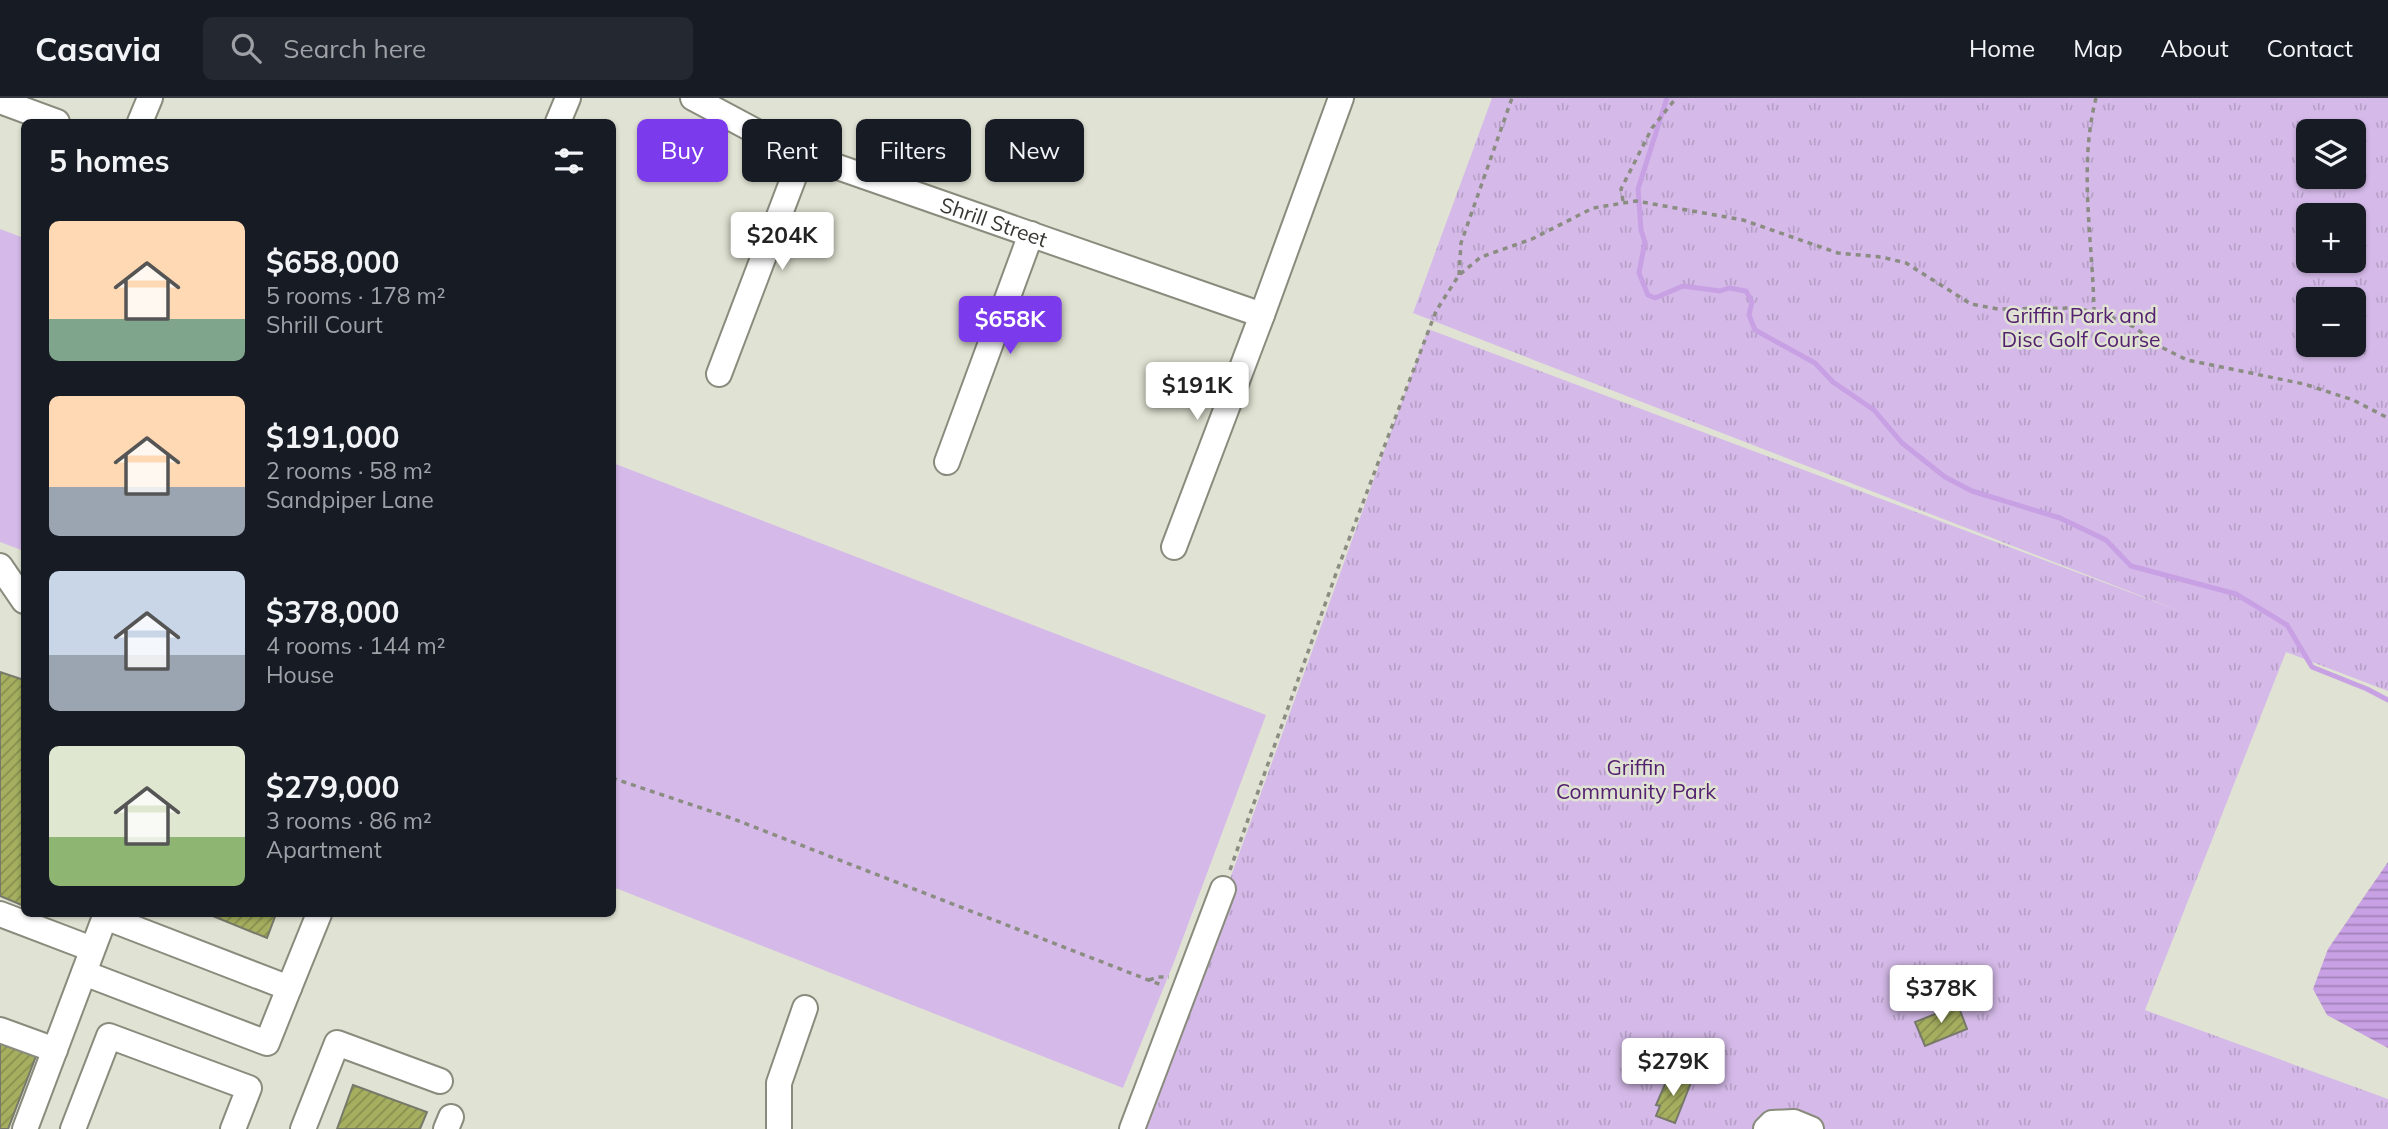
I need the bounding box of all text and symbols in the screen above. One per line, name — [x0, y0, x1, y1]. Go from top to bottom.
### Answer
search box — [203, 17, 693, 80]
text: Casavia — [35, 28, 161, 69]
icon: search — [227, 29, 265, 67]
text: Search here — [283, 32, 426, 65]
text: Home — [1969, 33, 2035, 63]
text: Map — [2073, 33, 2123, 63]
text: About — [2161, 33, 2229, 63]
text: Contact — [2267, 33, 2353, 63]
chip: Buy — [637, 119, 728, 182]
chip: Rent — [742, 119, 842, 182]
chip: Filters — [856, 119, 971, 182]
chip: New — [985, 119, 1084, 182]
map controls — [2296, 119, 2366, 357]
button: layers — [2296, 119, 2366, 189]
text: 5 homes — [49, 142, 170, 180]
icon: filters — [550, 142, 588, 180]
street label: Shrill Street — [937, 191, 1051, 252]
button: + — [2296, 203, 2366, 273]
pin: $204K — [733, 212, 831, 272]
text: $204K — [747, 220, 817, 249]
text: $658,000 — [266, 243, 399, 281]
icon: home — [105, 249, 189, 333]
text: 5 rooms · 178 m² — [266, 281, 446, 310]
button: − — [2296, 287, 2366, 357]
pin: $658K — [961, 296, 1059, 356]
park label: Griffin Park and Disc Golf Course — [2002, 302, 2161, 352]
text: $658K — [975, 304, 1045, 333]
text: Shrill Court — [266, 310, 383, 339]
pin: $191K — [1148, 362, 1246, 422]
text: $191K — [1162, 370, 1232, 399]
text: $191,000 — [266, 418, 399, 456]
icon: home — [105, 424, 189, 508]
text: 2 rooms · 58 m² — [266, 456, 432, 485]
text: Sandpiper Lane — [266, 485, 434, 514]
text: $378,000 — [266, 593, 399, 631]
icon: home — [105, 599, 189, 683]
text: 4 rooms · 144 m² — [266, 631, 446, 660]
text: House — [266, 660, 334, 689]
park label: Griffin Community Park — [1556, 754, 1716, 804]
text: $279,000 — [266, 768, 399, 806]
icon: home — [105, 774, 189, 858]
text: 3 rooms · 86 m² — [266, 806, 432, 835]
text: Apartment — [266, 835, 382, 864]
pin: $378K — [1892, 965, 1990, 1025]
text: $378K — [1906, 973, 1976, 1002]
pin: $279K — [1624, 1038, 1722, 1098]
text: $279K — [1638, 1046, 1708, 1075]

